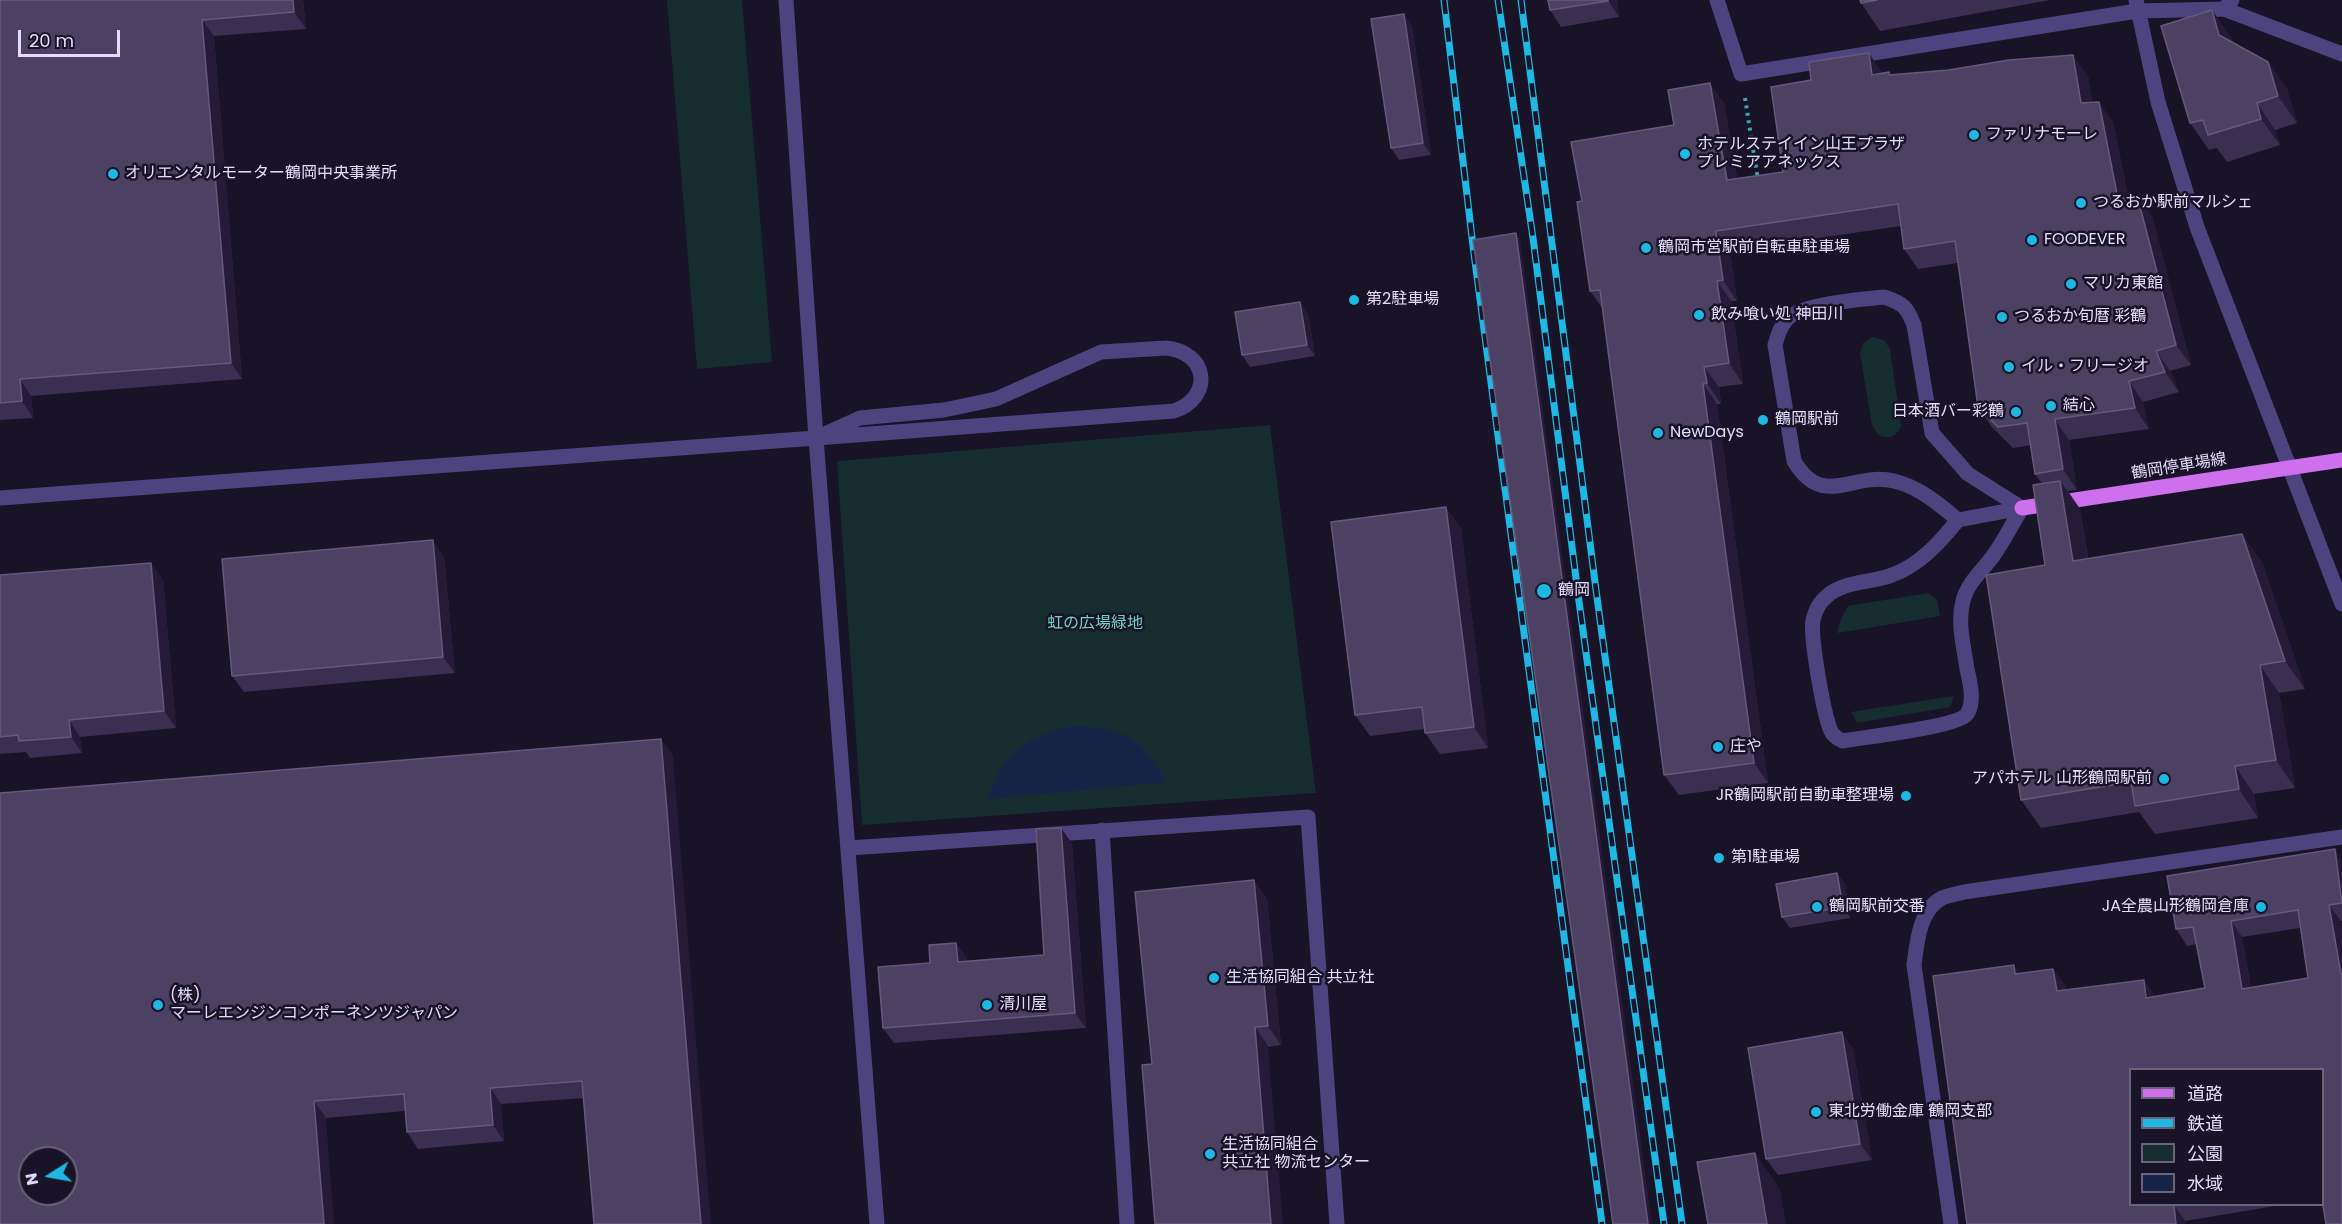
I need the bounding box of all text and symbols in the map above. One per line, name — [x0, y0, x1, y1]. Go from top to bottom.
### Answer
scale bar — [21, 18, 123, 56]
text: 20 m — [29, 28, 74, 53]
place label: ファリナモーレ — [1986, 125, 2098, 145]
marker: ファリナモーレ — [1967, 128, 1981, 142]
place label: ホテルステイイン山王プラザ プレミアアネックス — [1697, 135, 1905, 173]
marker: ホテルステイイン山王プラザ プレミアアネックス — [1678, 147, 1692, 161]
place label: オリエンタルモーター鶴岡中央事業所 — [125, 164, 397, 184]
marker: オリエンタルモーター鶴岡中央事業所 — [106, 167, 120, 181]
place label: つるおか駅前マルシェ — [2093, 193, 2253, 213]
marker: つるおか駅前マルシェ — [2074, 196, 2088, 210]
place label: FOODEVER — [2044, 230, 2125, 250]
marker: FOODEVER — [2025, 233, 2039, 247]
place label: 鶴岡市営駅前自転車駐車場 — [1658, 238, 1850, 258]
marker: 鶴岡市営駅前自転車駐車場 — [1639, 241, 1653, 255]
place label: マリカ東館 — [2083, 274, 2163, 294]
marker: マリカ東館 — [2064, 277, 2078, 291]
place label: 第2駐車場 — [1366, 290, 1439, 310]
marker: 第2駐車場 — [1347, 293, 1361, 307]
place label: 飲み喰い処 神田川 — [1711, 305, 1843, 325]
place label: つるおか旬暦 彩鶴 — [2014, 307, 2146, 327]
marker: 飲み喰い処 神田川 — [1692, 308, 1706, 322]
marker: つるおか旬暦 彩鶴 — [1995, 310, 2009, 324]
place label: イル・フリージオ — [2021, 357, 2149, 377]
marker: イル・フリージオ — [2002, 360, 2016, 374]
place label: 結心 — [2063, 396, 2095, 416]
marker: 結心 — [2044, 399, 2058, 413]
place label: 日本酒バー彩鶴 — [1892, 402, 2004, 422]
marker: 日本酒バー彩鶴 — [2009, 405, 2023, 419]
place label: 鶴岡駅前 — [1775, 410, 1839, 430]
marker: 鶴岡駅前 — [1756, 413, 1770, 427]
place label: NewDays — [1670, 423, 1744, 443]
marker: NewDays — [1651, 426, 1665, 440]
street label: 鶴岡停車場線 — [2130, 450, 2228, 484]
place label: 鶴岡 — [1558, 581, 1590, 601]
marker: 鶴岡 — [1535, 582, 1553, 600]
park label: 虹の広場緑地 — [1047, 614, 1143, 634]
place label: 庄や — [1730, 737, 1762, 757]
marker: 庄や — [1711, 740, 1725, 754]
place label: アパホテル 山形鶴岡駅前 — [1972, 769, 2152, 789]
marker: アパホテル 山形鶴岡駅前 — [2157, 772, 2171, 786]
place label: JR鶴岡駅前自動車整理場 — [1716, 786, 1894, 806]
marker: JR鶴岡駅前自動車整理場 — [1899, 789, 1913, 803]
place label: 第1駐車場 — [1731, 848, 1800, 868]
marker: 第1駐車場 — [1712, 851, 1726, 865]
place label: 鶴岡駅前交番 — [1829, 897, 1925, 917]
place label: JA全農山形鶴岡倉庫 — [2102, 897, 2249, 917]
marker: 鶴岡駅前交番 — [1810, 900, 1824, 914]
marker: JA全農山形鶴岡倉庫 — [2254, 900, 2268, 914]
place label: 生活協同組合 共立社 — [1226, 968, 1374, 988]
marker: 生活協同組合 共立社 — [1207, 971, 1221, 985]
place label: (株) マーレエンジンコンポーネンツジャパン — [170, 986, 458, 1024]
place label: 清川屋 — [999, 995, 1047, 1015]
marker: (株) マーレエンジンコンポーネンツジャパン — [151, 998, 165, 1012]
marker: 清川屋 — [980, 998, 994, 1012]
legend — [2129, 1068, 2324, 1206]
text: 道路 — [2187, 1081, 2223, 1106]
place label: 東北労働金庫 鶴岡支部 — [1828, 1102, 1992, 1122]
marker: 東北労働金庫 鶴岡支部 — [1809, 1105, 1823, 1119]
text: 鉄道 — [2187, 1111, 2223, 1136]
place label: 生活協同組合 共立社 物流センター — [1222, 1135, 1370, 1173]
text: 公園 — [2187, 1141, 2223, 1166]
north arrow — [18, 1146, 78, 1206]
marker: 生活協同組合 共立社 物流センター — [1203, 1147, 1217, 1161]
text: N — [19, 1171, 44, 1187]
text: 水域 — [2187, 1171, 2223, 1196]

